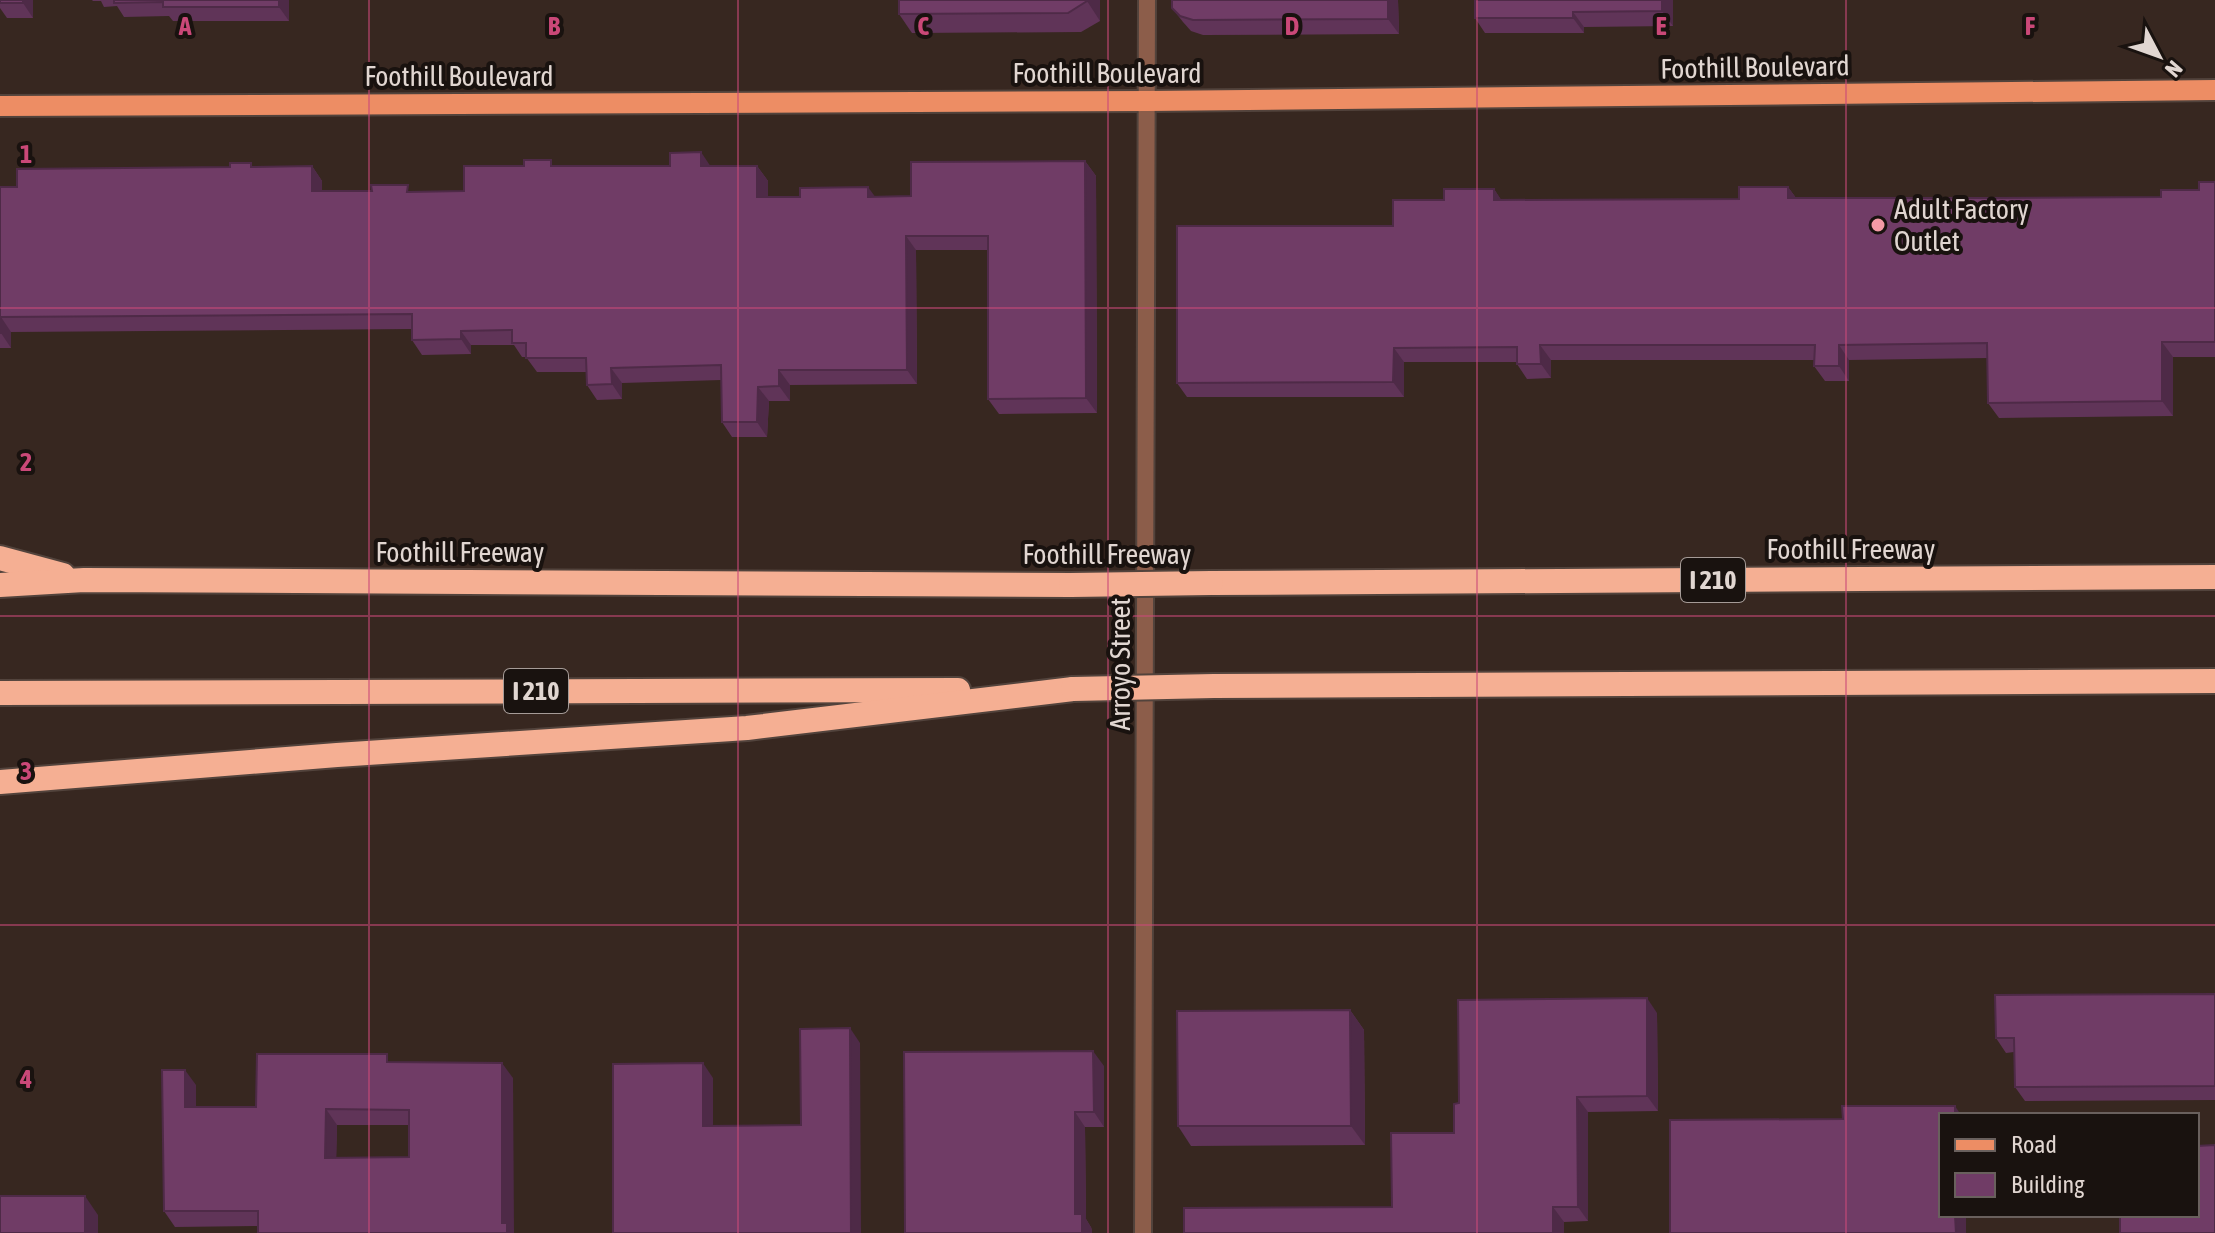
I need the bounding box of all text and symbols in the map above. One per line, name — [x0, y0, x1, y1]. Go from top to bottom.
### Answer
text: A — [178, 11, 192, 41]
text: B — [548, 11, 561, 41]
text: C — [917, 11, 929, 41]
text: D — [1285, 11, 1299, 41]
text: E — [1655, 11, 1667, 41]
text: F — [2025, 11, 2036, 41]
north arrow — [2119, 16, 2199, 96]
street label: Foothill Boulevard — [1660, 49, 1850, 85]
text: N — [2160, 56, 2188, 83]
street label: Foothill Boulevard — [1012, 57, 1202, 89]
street label: Foothill Boulevard — [364, 60, 554, 92]
text: 1 — [20, 139, 32, 169]
place label: Adult Factory Outlet — [1894, 193, 2029, 257]
marker: Adult Factory Outlet — [1869, 216, 1887, 234]
text: 2 — [20, 447, 32, 477]
street label: Foothill Freeway — [1767, 533, 1935, 565]
street label: Foothill Freeway — [376, 536, 544, 568]
street label: Foothill Freeway — [1023, 538, 1191, 570]
road number: I 210 — [1681, 558, 1745, 602]
street label: Arroyo Street — [1104, 598, 1136, 730]
road number: I 210 — [504, 669, 568, 713]
text: 3 — [20, 756, 32, 786]
text: 4 — [19, 1064, 32, 1094]
legend — [1939, 1113, 2199, 1217]
text: Road — [2011, 1131, 2057, 1158]
text: Building — [2011, 1171, 2085, 1198]

